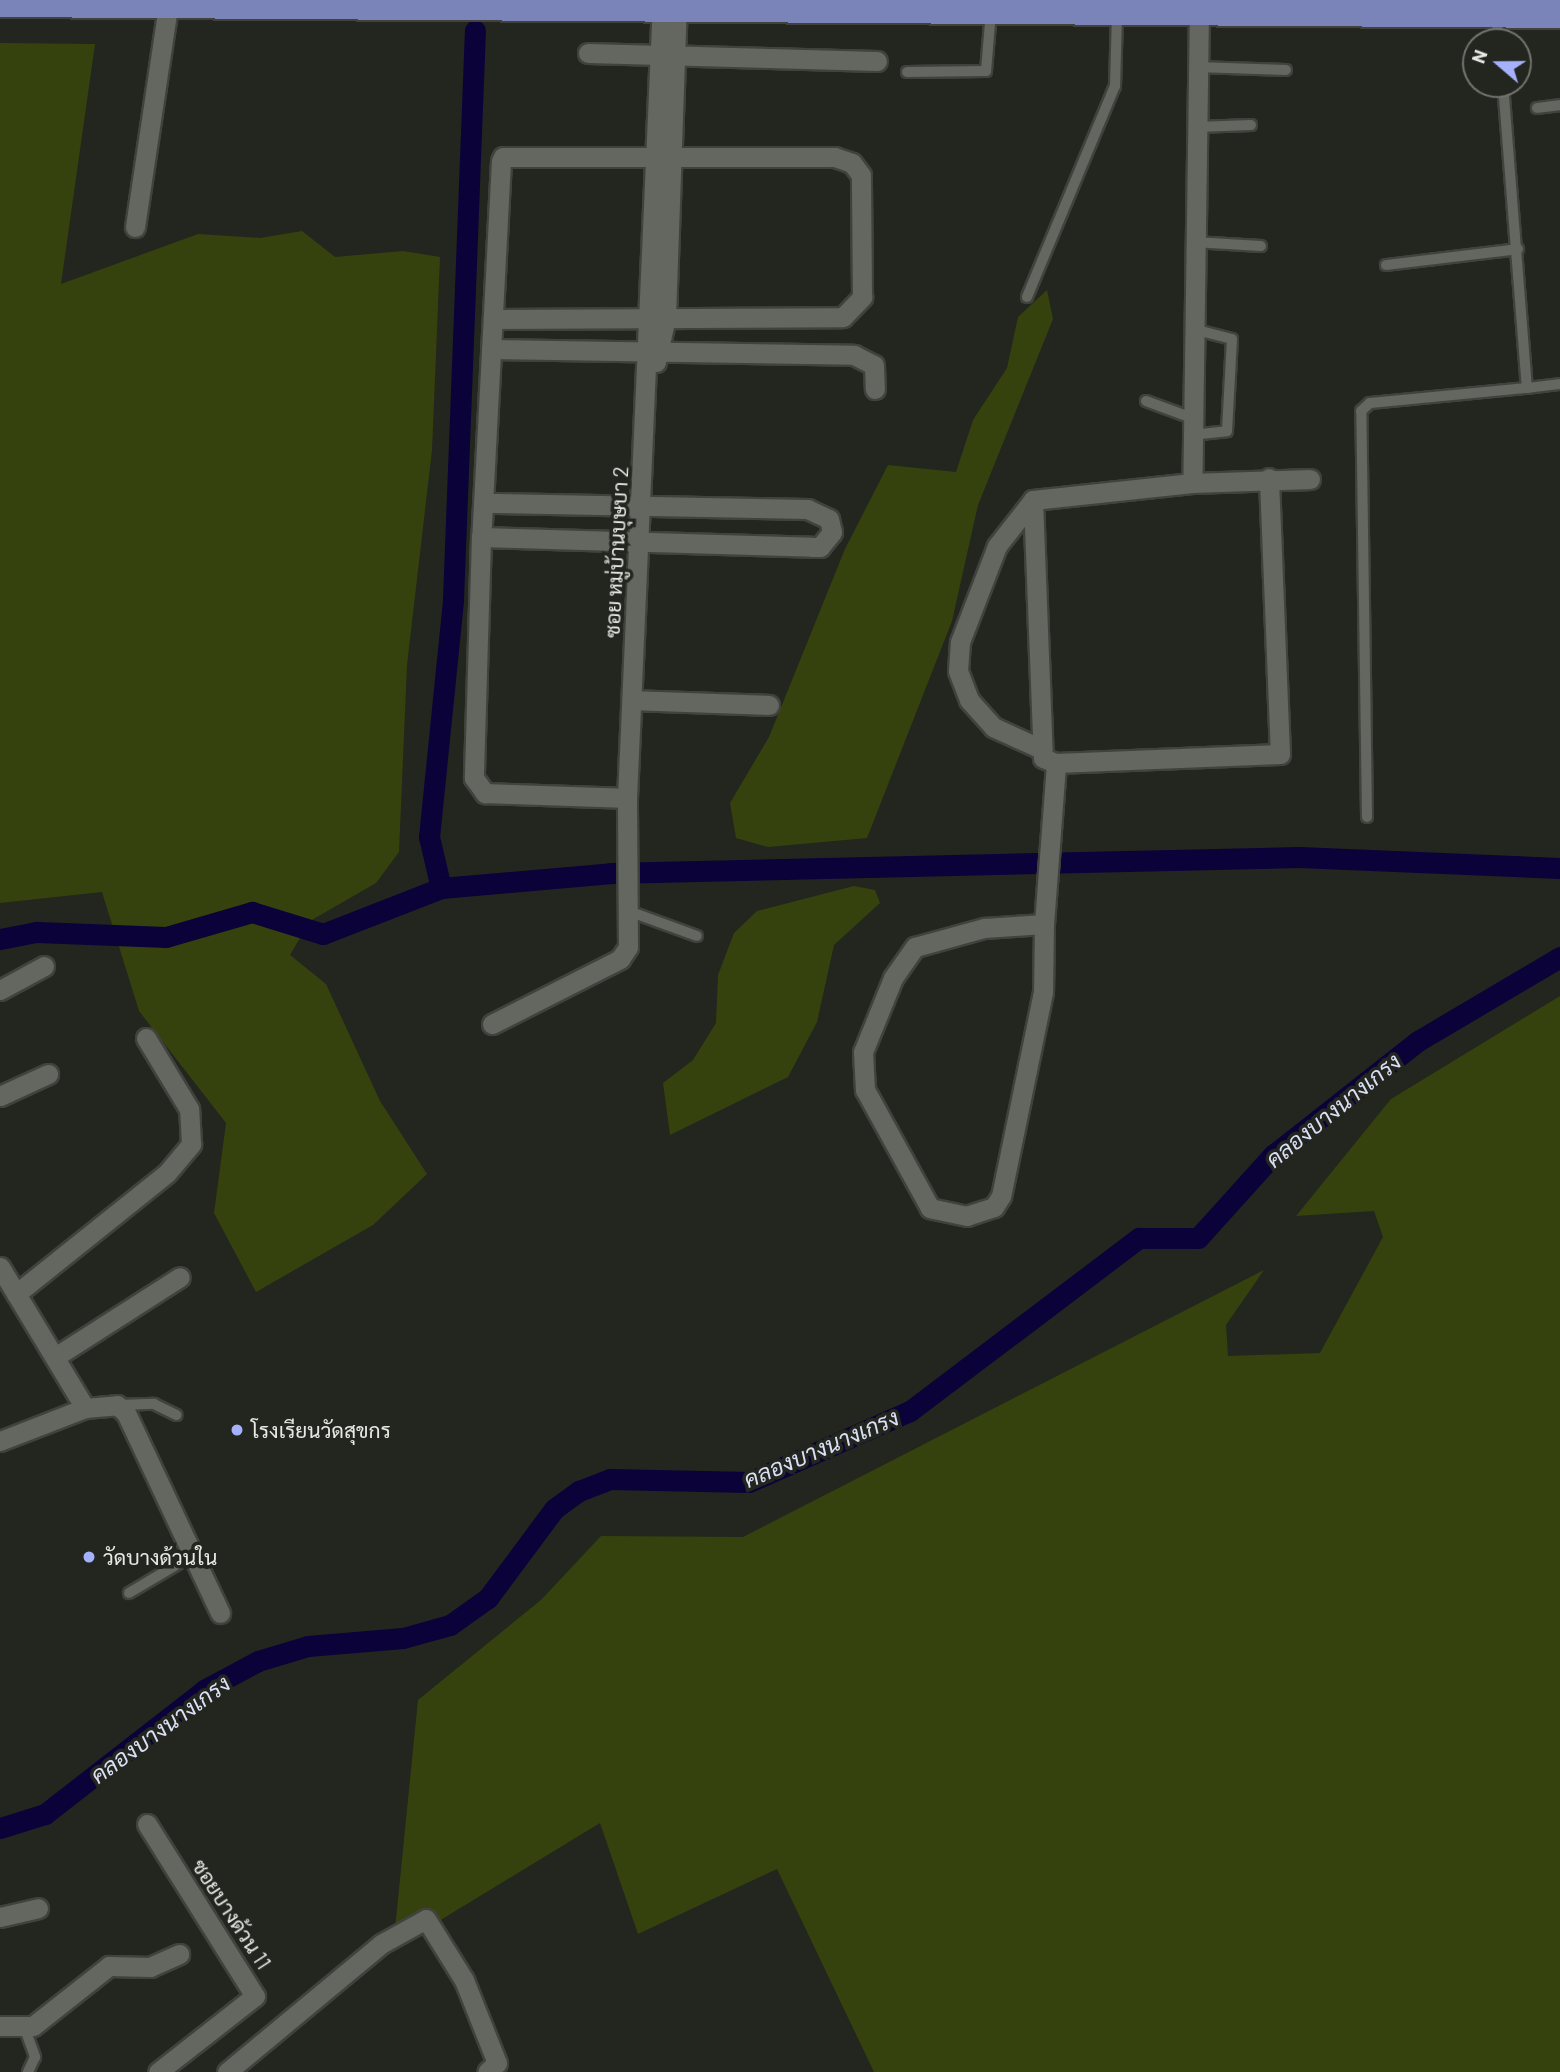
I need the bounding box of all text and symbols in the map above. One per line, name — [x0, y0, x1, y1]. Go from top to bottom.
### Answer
north arrow — [1462, 28, 1532, 98]
text: N — [1466, 46, 1492, 66]
street label: ซอย หมู่บ้านบุษบา 2 — [599, 466, 633, 638]
water label: คลองบางนางเกรง — [1260, 1047, 1406, 1173]
water label: คลองบางนางเกรง — [739, 1403, 903, 1493]
place label: โรงเรียนวัดสุขกร — [251, 1417, 391, 1443]
marker: โรงเรียนวัดสุขกร — [229, 1422, 245, 1438]
place label: วัดบางด้วนใน — [103, 1544, 217, 1570]
marker: วัดบางด้วนใน — [81, 1549, 97, 1565]
water label: คลองบางนางเกรง — [85, 1669, 235, 1789]
street label: ซอยบางด้วน 11 — [187, 1854, 277, 1974]

